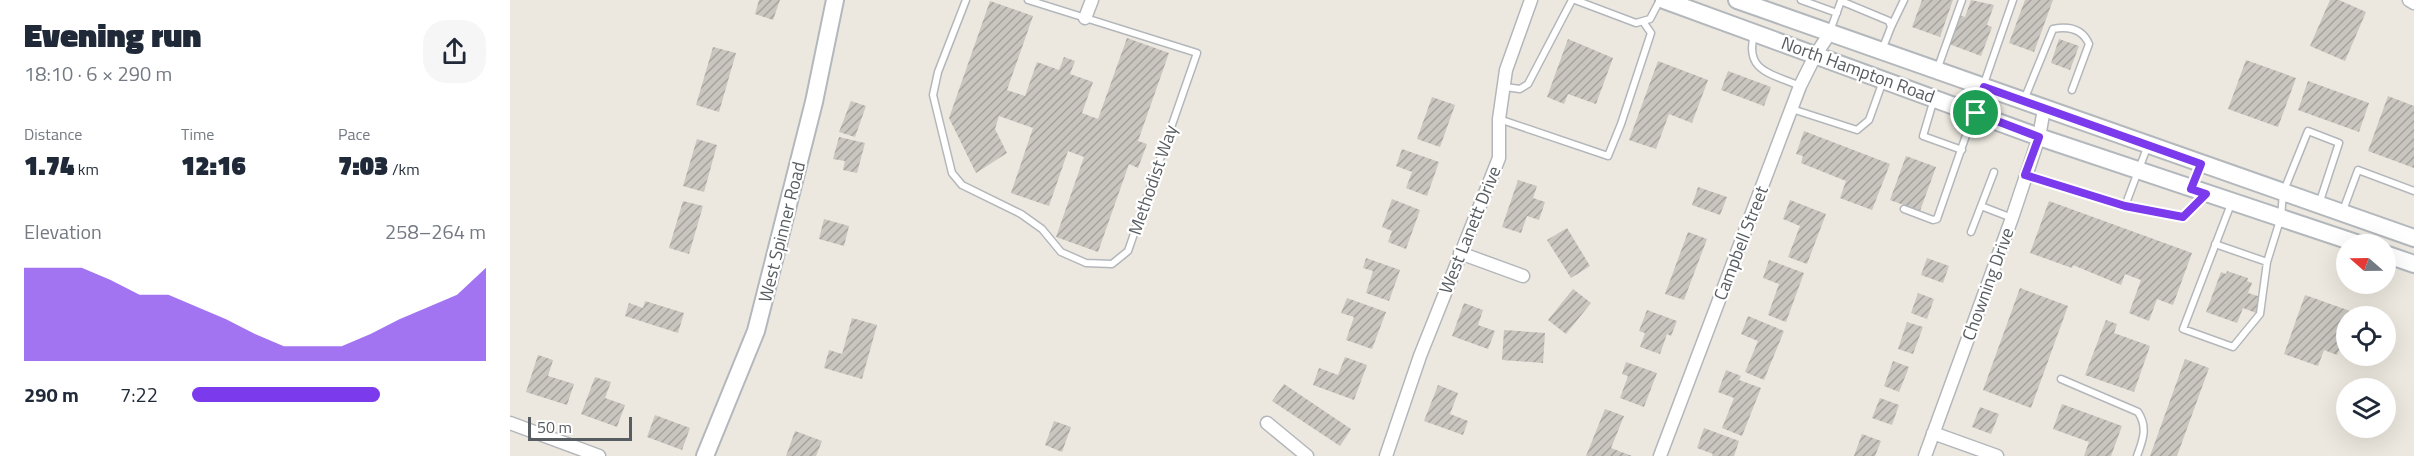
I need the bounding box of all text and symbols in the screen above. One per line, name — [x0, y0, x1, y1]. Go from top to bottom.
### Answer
text: Evening run — [24, 10, 201, 60]
button: share — [423, 20, 486, 83]
street label: North Hampton Road — [1778, 29, 1939, 110]
text: 18:10 · 6 × 290 m — [24, 58, 172, 89]
pin — [1950, 87, 2001, 138]
icon: arrive — [1959, 96, 1992, 129]
street label: Methodist Way — [1121, 121, 1184, 239]
text: Distance — [24, 122, 82, 146]
text: Time — [181, 122, 214, 146]
text: Pace — [338, 122, 370, 146]
text: 1.74 — [24, 146, 74, 185]
text: 12:16 — [181, 146, 246, 185]
text: 7:03 — [338, 146, 388, 185]
text: km — [74, 157, 99, 181]
text: /km — [388, 157, 420, 181]
street label: West Spinner Road — [751, 159, 812, 305]
street label: West Lanett Drive — [1432, 162, 1507, 298]
street label: Campbell Street — [1706, 181, 1775, 304]
text: Elevation — [24, 216, 102, 247]
text: 258–264 m — [385, 216, 486, 247]
street label: Chowning Drive — [1955, 224, 2020, 344]
north arrow — [2336, 234, 2396, 294]
map controls — [2336, 234, 2396, 438]
button: locate — [2336, 306, 2396, 366]
button: layers — [2336, 378, 2396, 438]
text: 290 m — [24, 379, 79, 410]
text: 7:22 — [120, 379, 158, 410]
scale bar — [528, 414, 632, 442]
text: 50 m — [537, 415, 572, 439]

